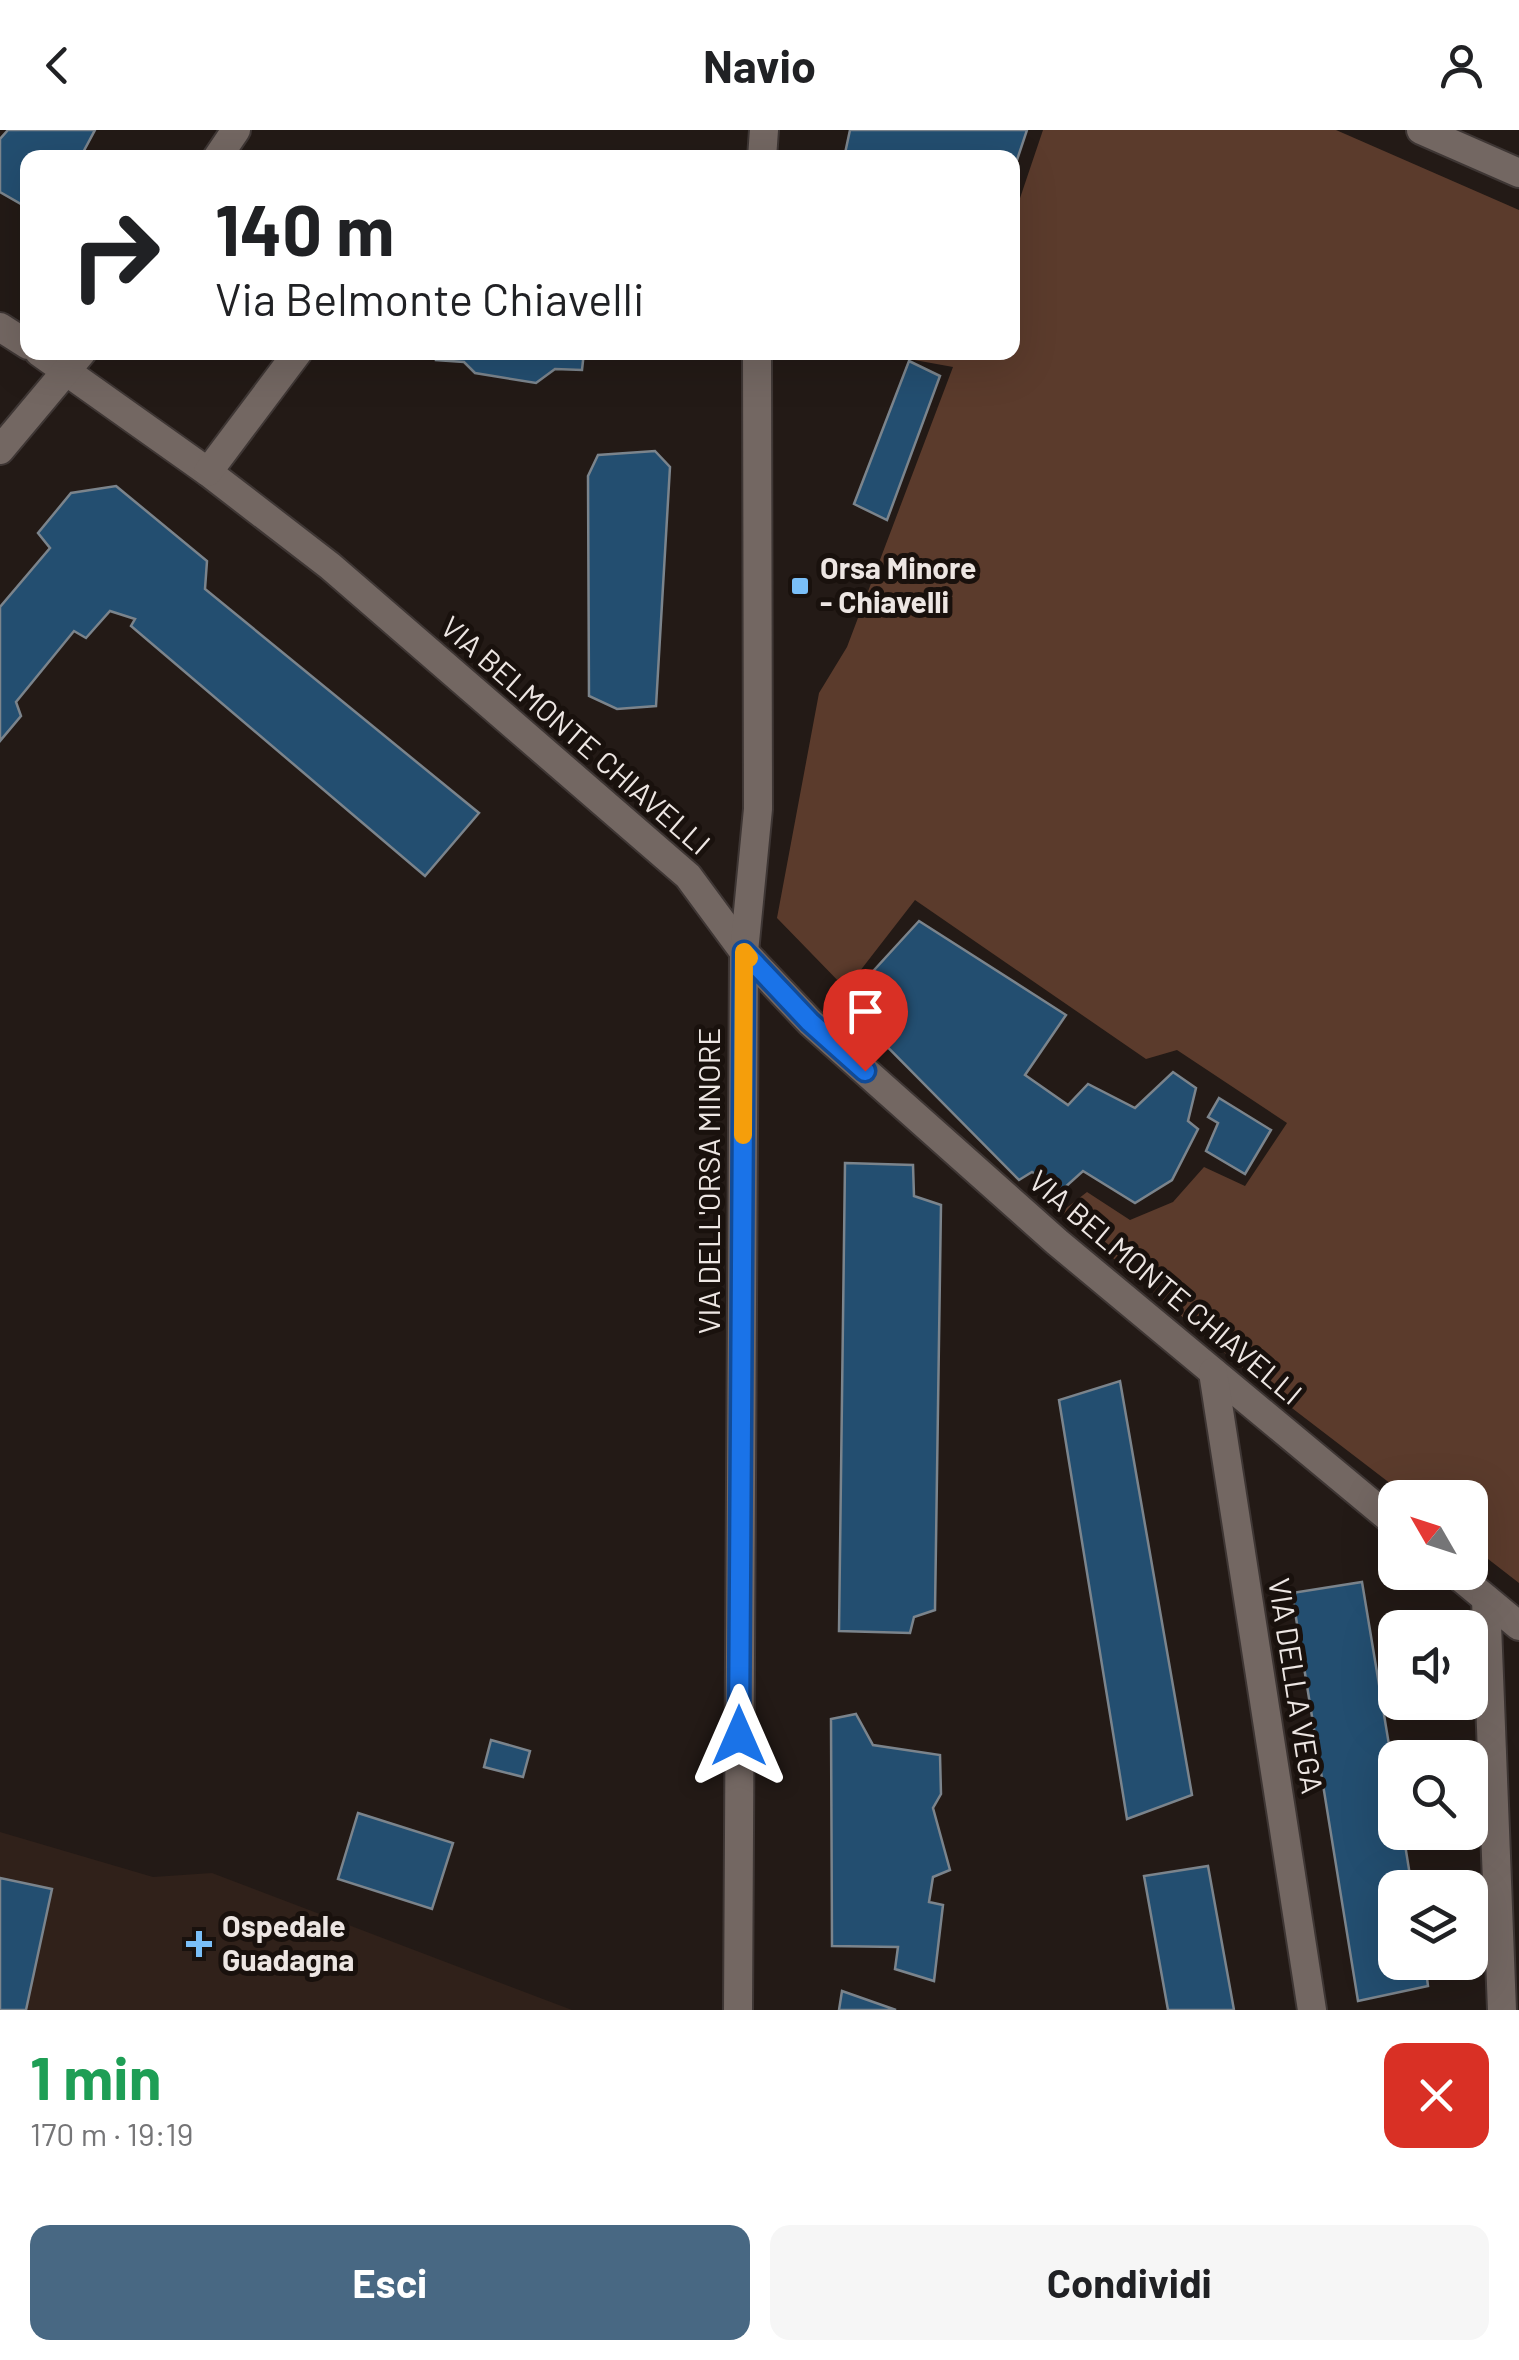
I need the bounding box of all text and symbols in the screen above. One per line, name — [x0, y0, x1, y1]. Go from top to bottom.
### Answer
icon: back — [30, 38, 85, 93]
text: Navio — [703, 38, 816, 92]
icon: person — [1434, 38, 1489, 93]
text: 140 m — [215, 186, 394, 270]
icon: right — [50, 190, 180, 320]
text: Via Belmonte Chiavelli — [215, 271, 644, 325]
place label: Orsa Minore - Chiavelli — [820, 549, 976, 619]
marker: Orsa Minore - Chiavelli — [789, 575, 811, 597]
street label: VIA BELMONTE CHIAVELLI — [434, 608, 718, 861]
pin — [823, 969, 908, 1072]
icon: arrive — [838, 984, 893, 1039]
street label: VIA DELL'ORSA MINORE — [690, 1028, 726, 1334]
street label: VIA BELMONTE CHIAVELLI — [1023, 1162, 1310, 1411]
north arrow — [1378, 1480, 1488, 1590]
map controls — [1378, 1480, 1488, 1980]
street label: VIA DELLA VEGA — [1262, 1575, 1332, 1796]
button: sound — [1378, 1610, 1488, 1720]
position arrow — [687, 1684, 791, 1788]
button: search — [1378, 1740, 1488, 1850]
button: layers — [1378, 1870, 1488, 1980]
place label: Ospedale Guadagna — [222, 1907, 354, 1977]
marker: Ospedale Guadagna — [186, 1931, 212, 1957]
text: 1 min — [30, 2040, 161, 2112]
button: close — [1384, 2043, 1489, 2148]
text: 170 m · 19:19 — [30, 2114, 193, 2152]
button: Esci — [30, 2225, 750, 2340]
button: Condividi — [770, 2225, 1489, 2340]

